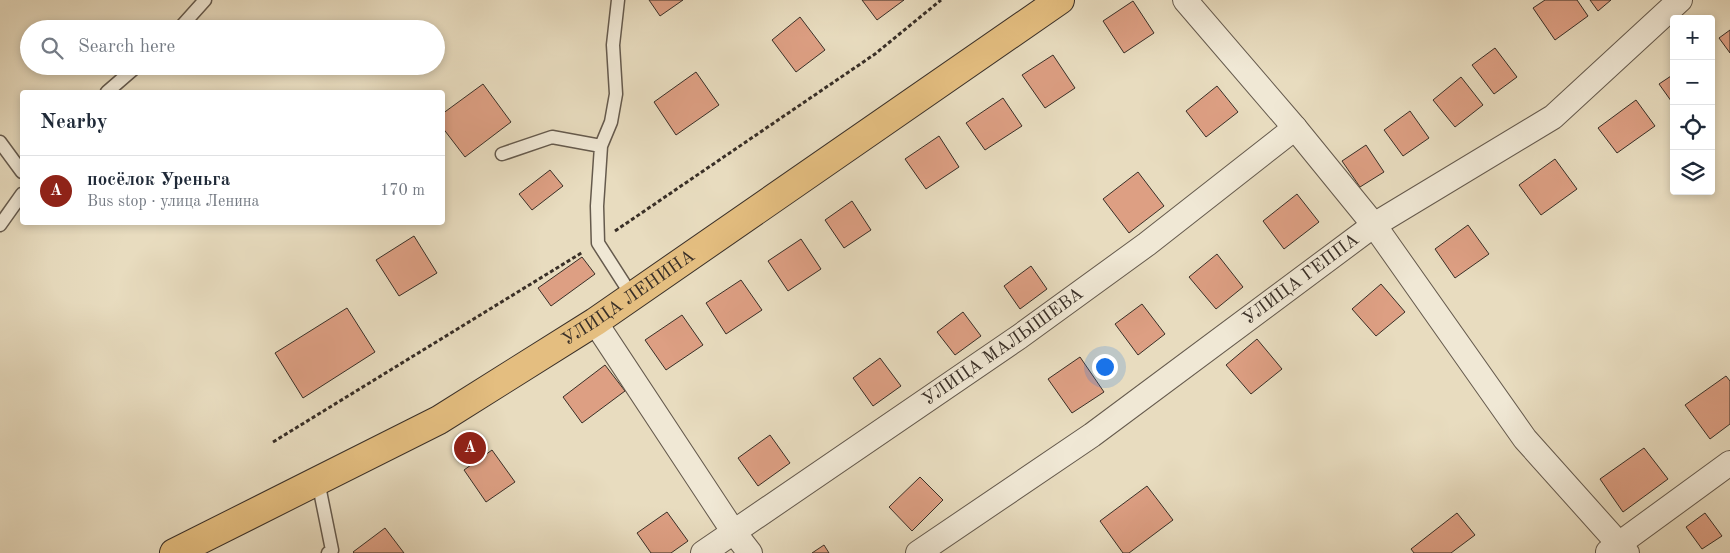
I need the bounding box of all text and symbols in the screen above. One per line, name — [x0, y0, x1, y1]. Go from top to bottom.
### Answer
map controls — [1670, 15, 1715, 195]
button: + — [1670, 15, 1715, 60]
search box — [20, 20, 445, 75]
icon: search — [38, 34, 66, 62]
text: Search here — [78, 38, 175, 57]
button: − — [1670, 60, 1715, 105]
button: locate — [1670, 105, 1715, 150]
text: Nearby — [40, 112, 108, 133]
button: layers — [1670, 150, 1715, 195]
text: посёлок Уреньга — [87, 171, 230, 190]
text: A — [50, 183, 62, 199]
text: 170 m — [380, 183, 425, 199]
text: Bus stop · улица Ленина — [87, 194, 259, 210]
street label: УЛИЦА ГЕППА — [1240, 230, 1363, 328]
street label: УЛИЦА ЛЕНИНА — [559, 247, 698, 349]
street label: УЛИЦА МАЛЫШЕВА — [919, 284, 1087, 409]
your location — [1092, 354, 1118, 380]
pin: A — [454, 429, 486, 467]

